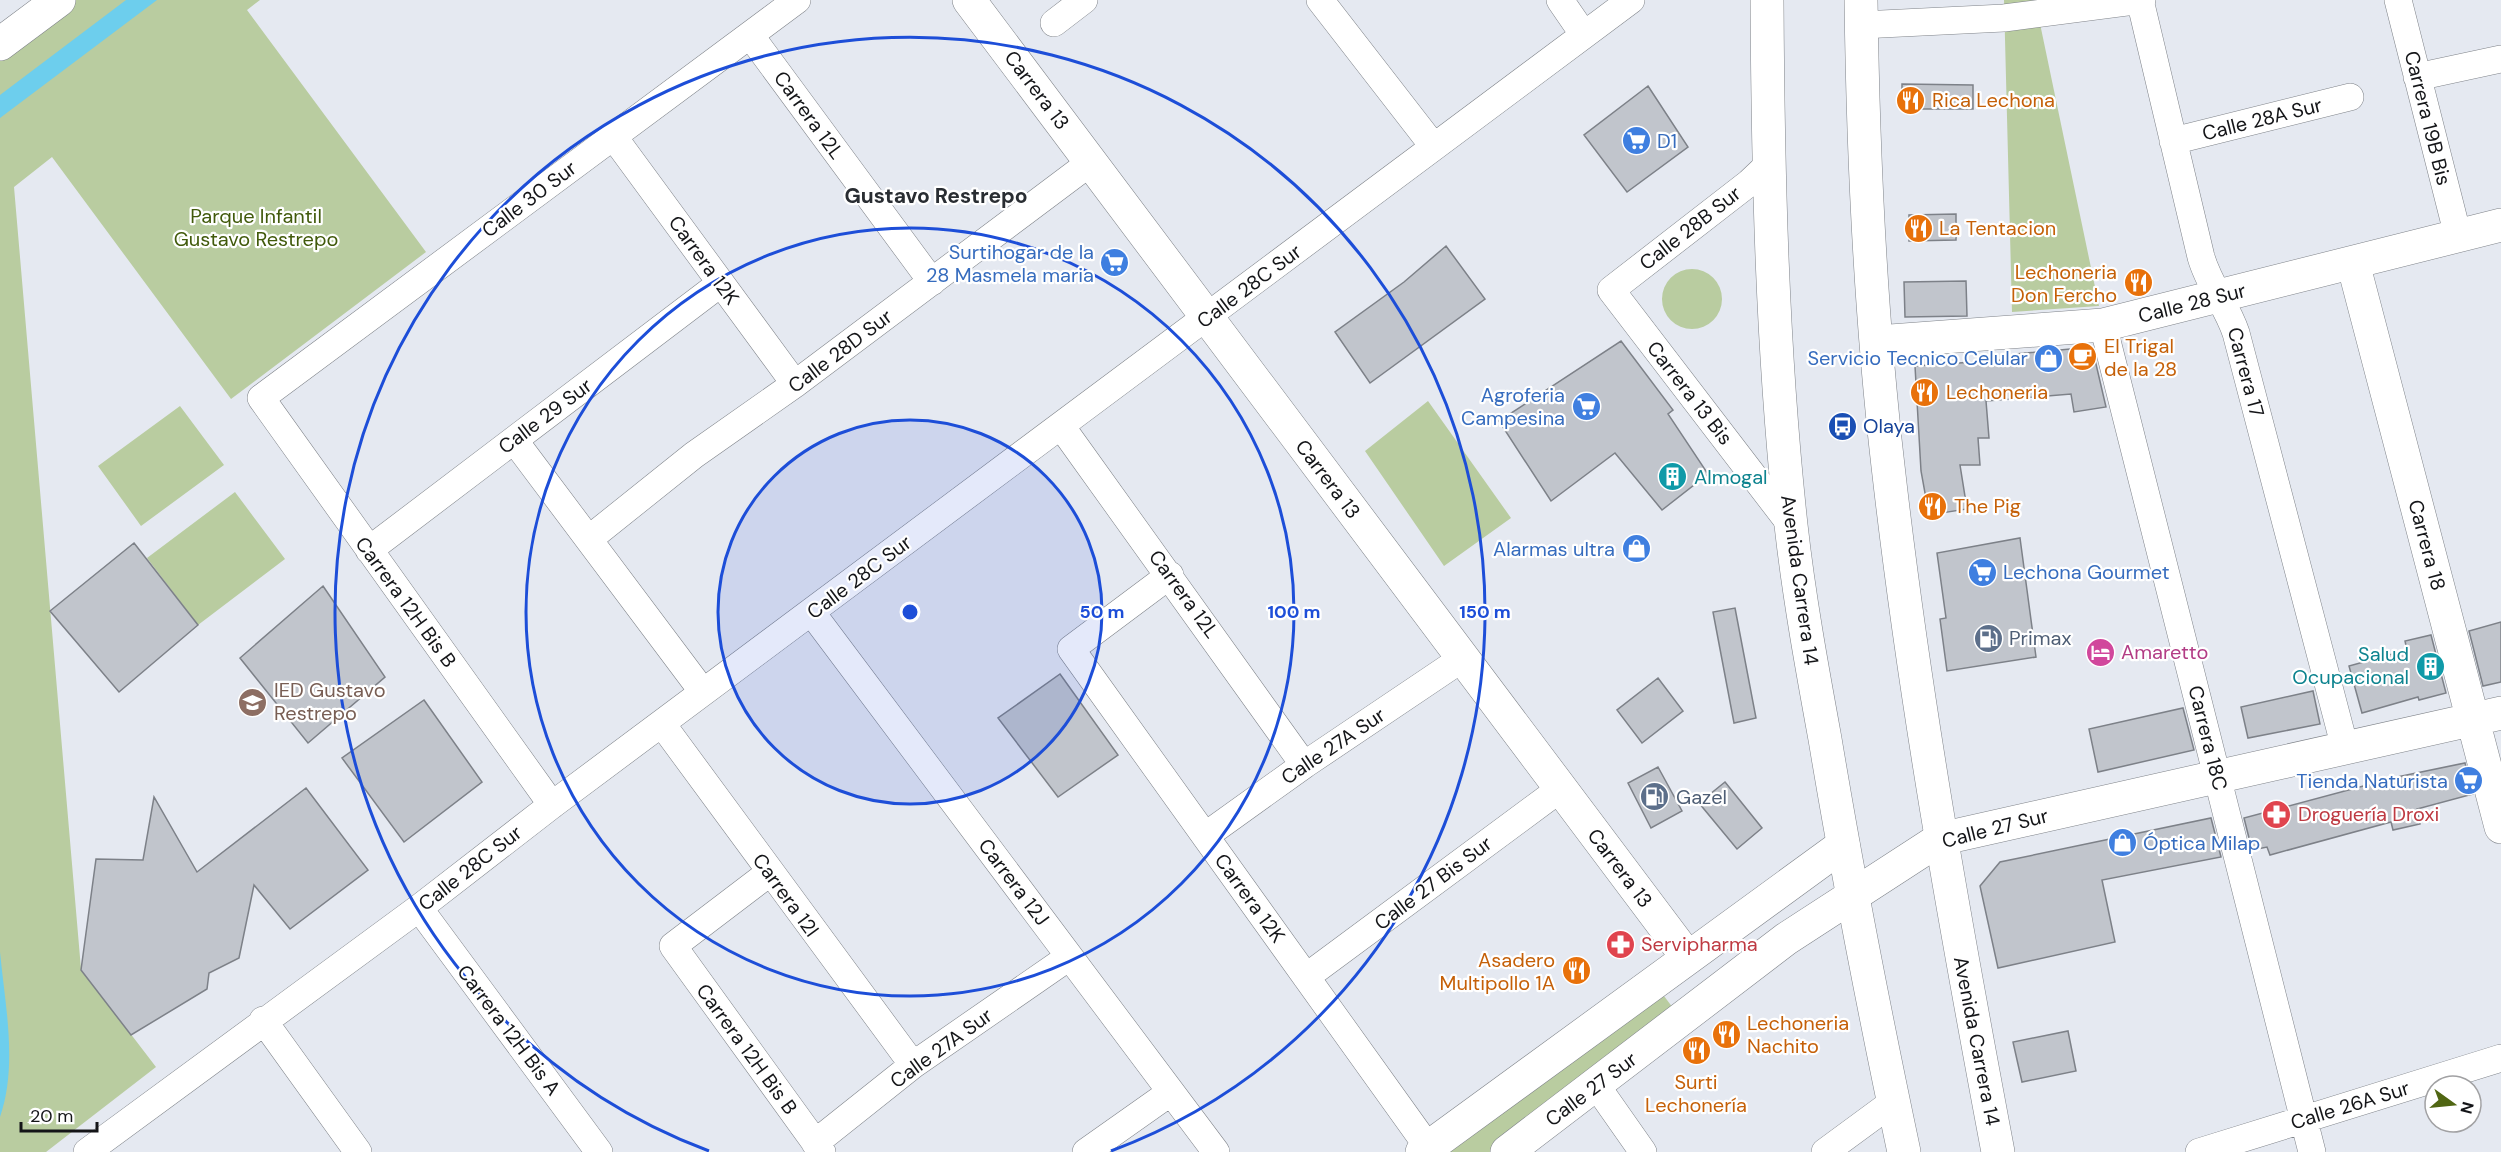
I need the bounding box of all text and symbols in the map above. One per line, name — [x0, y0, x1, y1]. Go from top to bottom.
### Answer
street label: Carrera 13 — [999, 45, 1075, 135]
street label: Carrera 19B Bis — [2399, 48, 2457, 188]
street label: Carrera 12L — [768, 66, 850, 164]
restaurant icon: Rica Lechona — [1895, 84, 1927, 116]
place label: Rica Lechona — [1932, 87, 2055, 113]
street label: Calle 28A Sur — [2199, 92, 2325, 146]
supermarket icon: D1 — [1620, 125, 1652, 157]
place label: D1 — [1657, 128, 1677, 154]
street label: Calle 30 Sur — [476, 155, 582, 243]
street label: Calle 28B Sur — [1634, 180, 1746, 276]
district label: Gustavo Restrepo — [844, 182, 1028, 210]
park label: Parque Infantil Gustavo Restrepo — [174, 203, 338, 252]
street label: Carrera 12K — [663, 210, 745, 310]
restaurant icon: La Tentacion — [1902, 212, 1934, 244]
place label: La Tentacion — [1939, 215, 2056, 241]
street label: Calle 28C Sur — [1192, 238, 1306, 334]
place label: Surtihogar de la 28 Masmela maria — [926, 239, 1094, 288]
supermarket icon: Surtihogar de la 28 Masmela maria — [1099, 247, 1131, 279]
place label: Lechoneria Don Fercho — [2011, 259, 2117, 308]
restaurant icon: Lechoneria Don Fercho — [2122, 267, 2154, 299]
street label: Calle 28 Sur — [2136, 277, 2248, 329]
street label: Calle 28D Sur — [783, 303, 897, 399]
street label: Carrera 17 — [2222, 324, 2270, 420]
place label: El Trigal de la 28 — [2104, 333, 2177, 382]
street label: Carrera 13 Bis — [1641, 336, 1739, 450]
cafe icon: El Trigal de la 28 — [2067, 341, 2099, 373]
shop icon: Servicio Tecnico Celular — [2033, 342, 2065, 374]
place label: Servicio Tecnico Celular — [1807, 345, 2028, 371]
street label: Calle 29 Sur — [493, 372, 597, 460]
restaurant icon: Lechoneria — [1909, 376, 1941, 408]
place label: Lechoneria — [1946, 379, 2048, 405]
place label: Agroferia Campesina — [1461, 382, 1565, 431]
supermarket icon: Agroferia Campesina — [1570, 391, 1602, 423]
bus stop icon: Olaya — [1826, 410, 1858, 442]
place label: Olaya — [1863, 413, 1915, 439]
street label: Carrera 13 — [1290, 434, 1366, 524]
building icon: Almogal — [1657, 461, 1689, 493]
place label: Almogal — [1694, 464, 1768, 490]
restaurant icon: The Pig — [1917, 490, 1949, 522]
street label: Avenida Carrera 14 — [1775, 493, 1825, 667]
place label: The Pig — [1954, 493, 2021, 519]
street label: Carrera 18 — [2402, 497, 2452, 593]
street label: Calle 28C Sur — [802, 529, 916, 625]
street label: Carrera 12H Bis B — [350, 531, 462, 673]
shop icon: Alarmas ultra — [1620, 533, 1652, 565]
place label: Alarmas ultra — [1493, 536, 1615, 562]
street label: Carrera 12L — [1143, 545, 1225, 643]
supermarket icon: Lechona Gourmet — [1966, 556, 1998, 588]
place label: Lechona Gourmet — [2003, 559, 2170, 585]
text: 50 m — [1079, 600, 1125, 624]
text: 100 m — [1267, 600, 1321, 624]
text: 150 m — [1459, 600, 1511, 624]
centre of rings — [900, 602, 920, 622]
fuel station icon: Primax — [1972, 622, 2004, 654]
place label: Primax — [2009, 625, 2072, 651]
hotel icon: Amaretto — [2084, 636, 2116, 668]
place label: Amaretto — [2121, 639, 2208, 665]
place label: Salud Ocupacional — [2292, 641, 2409, 690]
building icon: Salud Ocupacional — [2414, 650, 2446, 682]
place label: IED Gustavo Restrepo — [274, 677, 386, 726]
street label: Carrera 18C — [2182, 683, 2234, 793]
school or university icon: IED Gustavo Restrepo — [237, 686, 269, 718]
street label: Calle 27A Sur — [1276, 702, 1390, 790]
supermarket icon: Tienda Naturista — [2453, 765, 2485, 797]
place label: Tienda Naturista — [2296, 768, 2448, 794]
fuel station icon: Gazel — [1639, 781, 1671, 813]
place label: Gazel — [1676, 784, 1727, 810]
pharmacy icon: Droguería Droxi — [2261, 798, 2293, 830]
place label: Droguería Droxi — [2298, 801, 2439, 827]
street label: Calle 27 Sur — [1939, 802, 2051, 854]
street label: Calle 28C Sur — [413, 819, 527, 917]
street label: Carrera 13 — [1582, 823, 1658, 913]
shop icon: Óptica Milap — [2106, 827, 2138, 859]
street label: Calle 27 Bis Sur — [1369, 830, 1497, 936]
place label: Óptica Milap — [2143, 830, 2260, 856]
street label: Carrera 12J — [973, 833, 1055, 931]
street label: Carrera 12I — [747, 848, 825, 942]
street label: Carrera 12K — [1209, 848, 1291, 948]
pharmacy icon: Servipharma — [1604, 928, 1636, 960]
place label: Servipharma — [1641, 931, 1758, 957]
place label: Asadero Multipollo 1A — [1440, 947, 1555, 996]
street label: Avenida Carrera 14 — [1948, 954, 2006, 1128]
restaurant icon: Asadero Multipollo 1A — [1560, 955, 1592, 987]
street label: Carrera 12H Bis A — [451, 960, 567, 1100]
street label: Carrera 12H Bis B — [691, 978, 803, 1120]
street label: Calle 27A Sur — [885, 1002, 997, 1094]
place label: Lechoneria Nachito — [1747, 1010, 1849, 1059]
restaurant icon: Lechoneria Nachito — [1710, 1018, 1742, 1050]
restaurant icon: Surti Lechonería — [1680, 1035, 1712, 1067]
street label: Calle 27 Sur — [1540, 1046, 1642, 1132]
place label: Surti Lechonería — [1645, 1069, 1747, 1118]
north arrow — [2423, 1074, 2483, 1134]
street label: Calle 26A Sur — [2287, 1075, 2413, 1135]
scale bar — [21, 1095, 98, 1133]
text: N — [2455, 1099, 2479, 1116]
text: 20 m — [30, 1104, 73, 1128]

